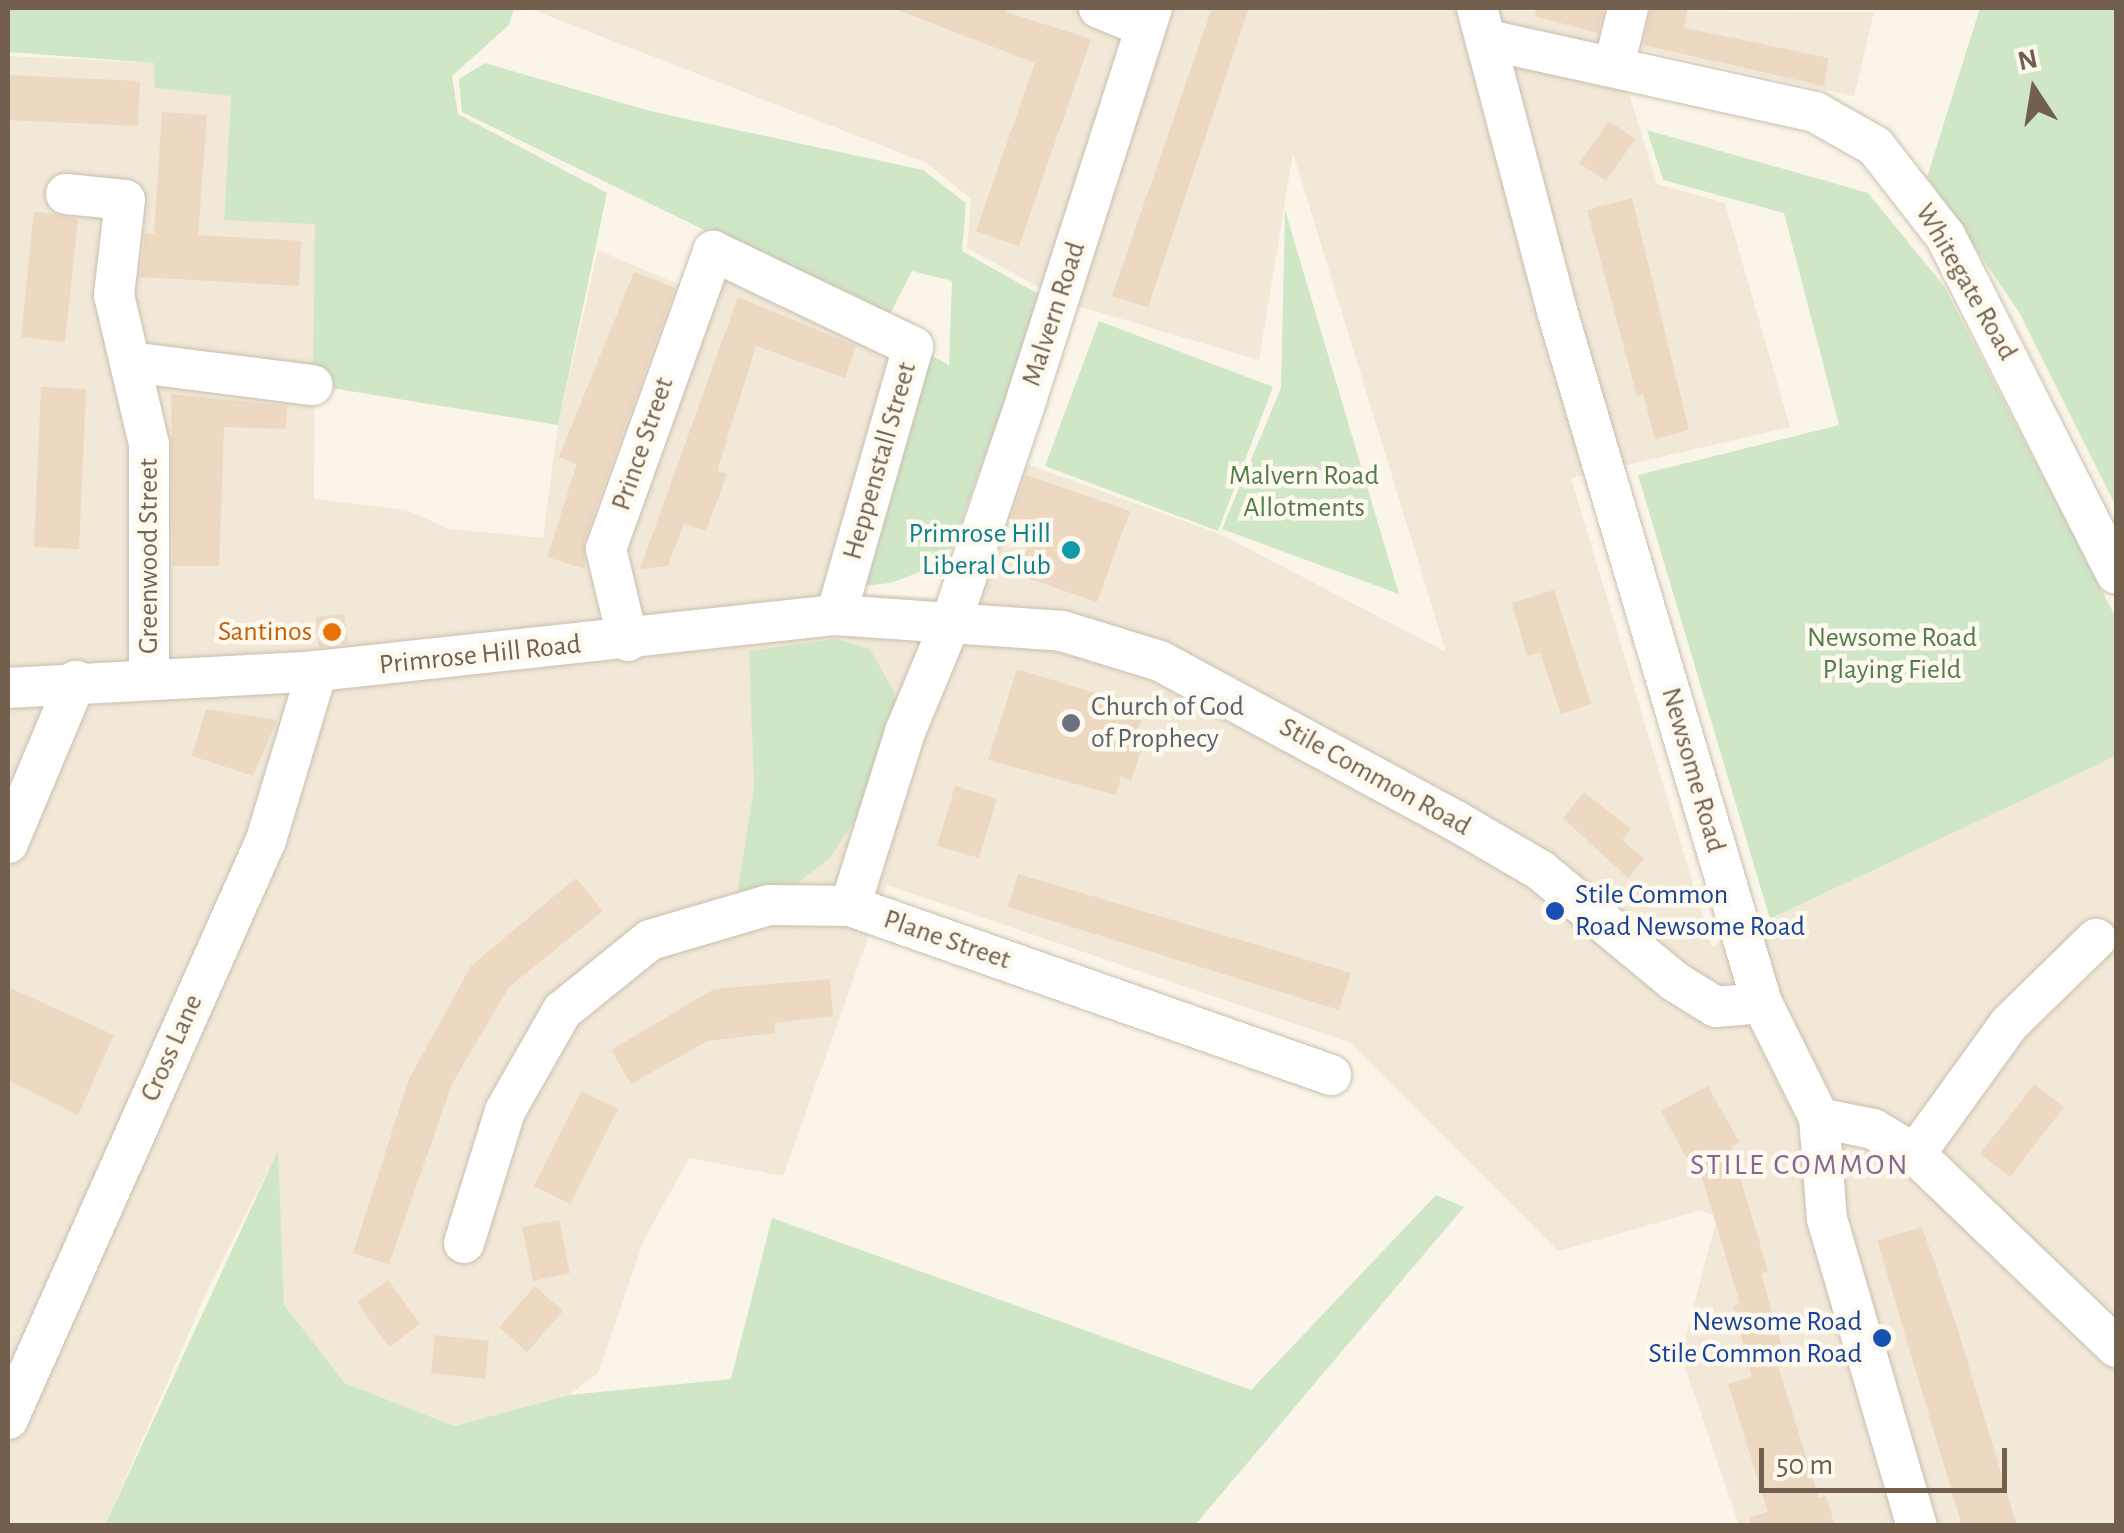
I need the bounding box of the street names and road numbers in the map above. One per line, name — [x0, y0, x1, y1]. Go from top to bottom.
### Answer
street label: Whitegate Road — [1908, 198, 2024, 366]
street label: Malvern Road — [1015, 238, 1093, 390]
street label: Heppenstall Street — [836, 358, 924, 564]
street label: Prince Street — [605, 373, 681, 515]
street label: Greenwood Street — [132, 458, 166, 654]
street label: Primrose Hill Road — [377, 628, 583, 682]
street label: Newsome Road — [1653, 684, 1733, 856]
street label: Stile Common Road — [1273, 711, 1477, 843]
street label: Plane Street — [879, 903, 1015, 977]
street label: Cross Lane — [134, 989, 210, 1107]

